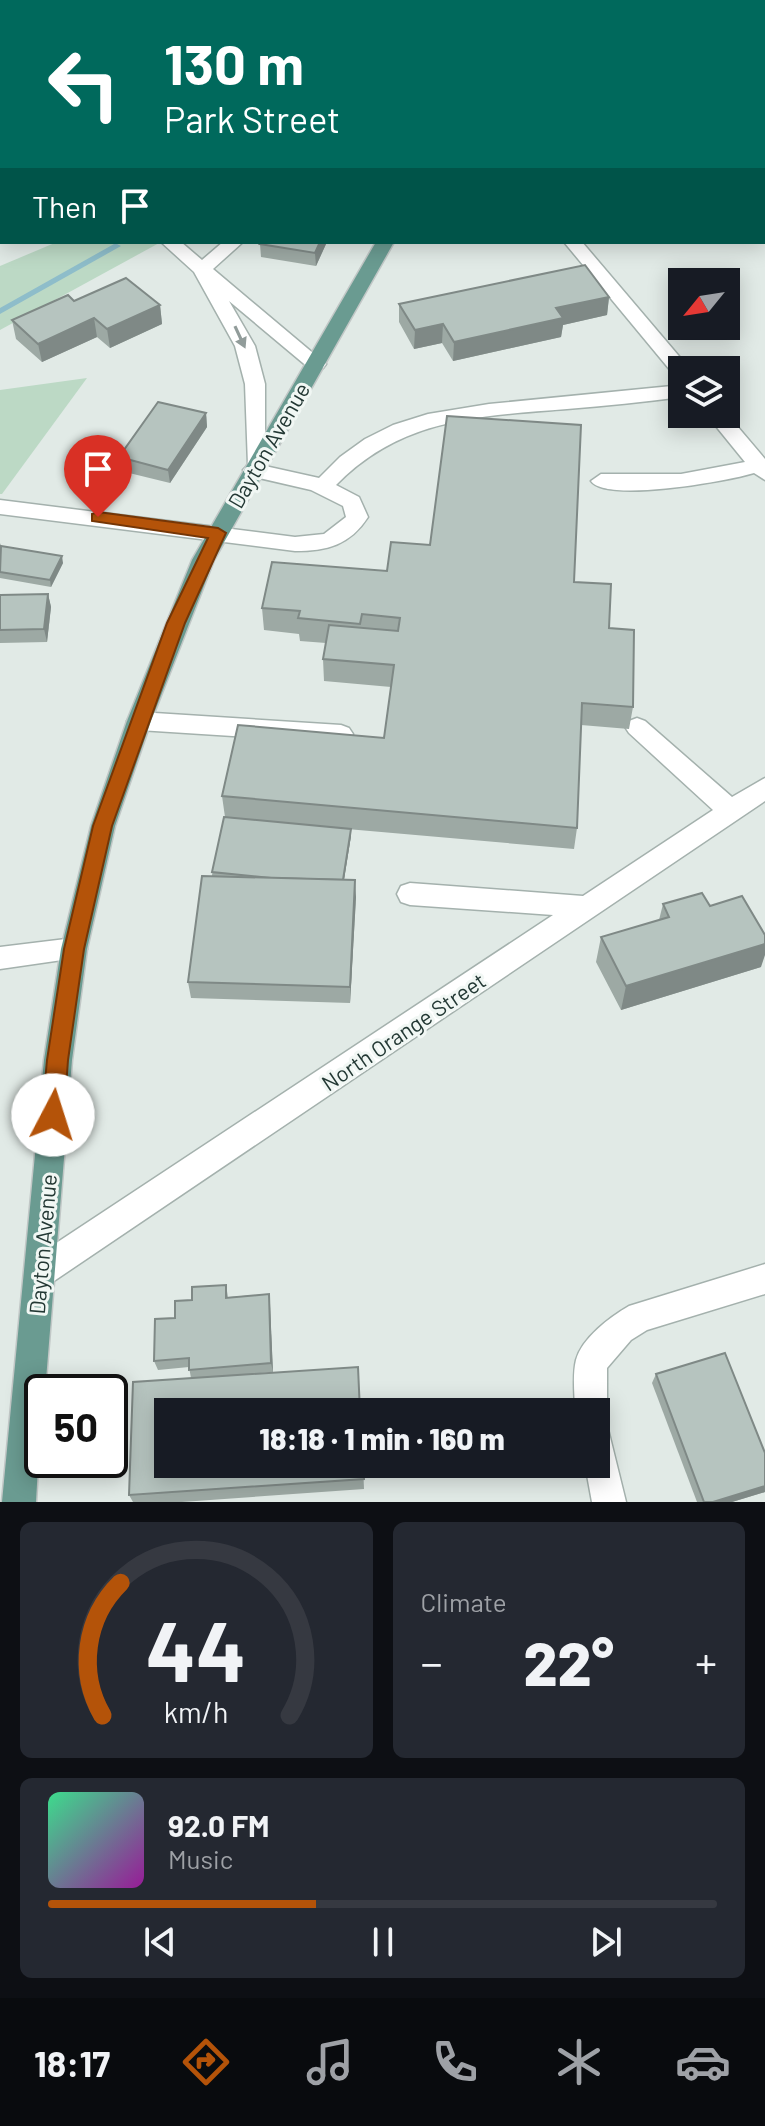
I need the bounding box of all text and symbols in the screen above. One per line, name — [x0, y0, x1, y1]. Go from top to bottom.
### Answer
text: 130 m — [164, 29, 304, 96]
icon: left — [32, 32, 136, 136]
text: Park Street — [164, 97, 340, 140]
icon: arrive — [113, 184, 157, 228]
text: Then — [32, 188, 97, 224]
north arrow — [668, 268, 740, 340]
map controls — [668, 268, 740, 428]
one-way arrow — [233, 325, 247, 348]
button: layers — [668, 356, 740, 428]
street label: Dayton Avenue — [222, 378, 314, 512]
pin — [64, 435, 132, 517]
icon: arrive — [76, 447, 120, 491]
street label: North Orange Street — [316, 966, 490, 1096]
position arrow — [11, 1073, 95, 1157]
street label: Dayton Avenue — [23, 1173, 61, 1315]
speed limit sign: 50 — [24, 1374, 128, 1478]
text: 18:18 · 1 min · 160 m — [259, 1420, 505, 1456]
text: Climate — [421, 1586, 507, 1617]
text: 44 — [146, 1599, 247, 1699]
text: 22° — [523, 1626, 614, 1698]
text: − — [421, 1635, 443, 1688]
text: + — [695, 1635, 717, 1688]
text: km/h — [164, 1694, 229, 1729]
text: 92.0 FM — [168, 1807, 269, 1843]
text: Music — [168, 1843, 233, 1874]
icon: previous — [138, 1920, 182, 1964]
icon: pause — [361, 1920, 405, 1964]
icon: next — [584, 1920, 628, 1964]
icon: directions — [178, 2034, 234, 2090]
icon: music — [302, 2034, 358, 2090]
icon: phone — [427, 2034, 483, 2090]
icon: climate — [551, 2034, 607, 2090]
icon: car — [675, 2034, 731, 2090]
text: 18:17 — [34, 2041, 110, 2084]

